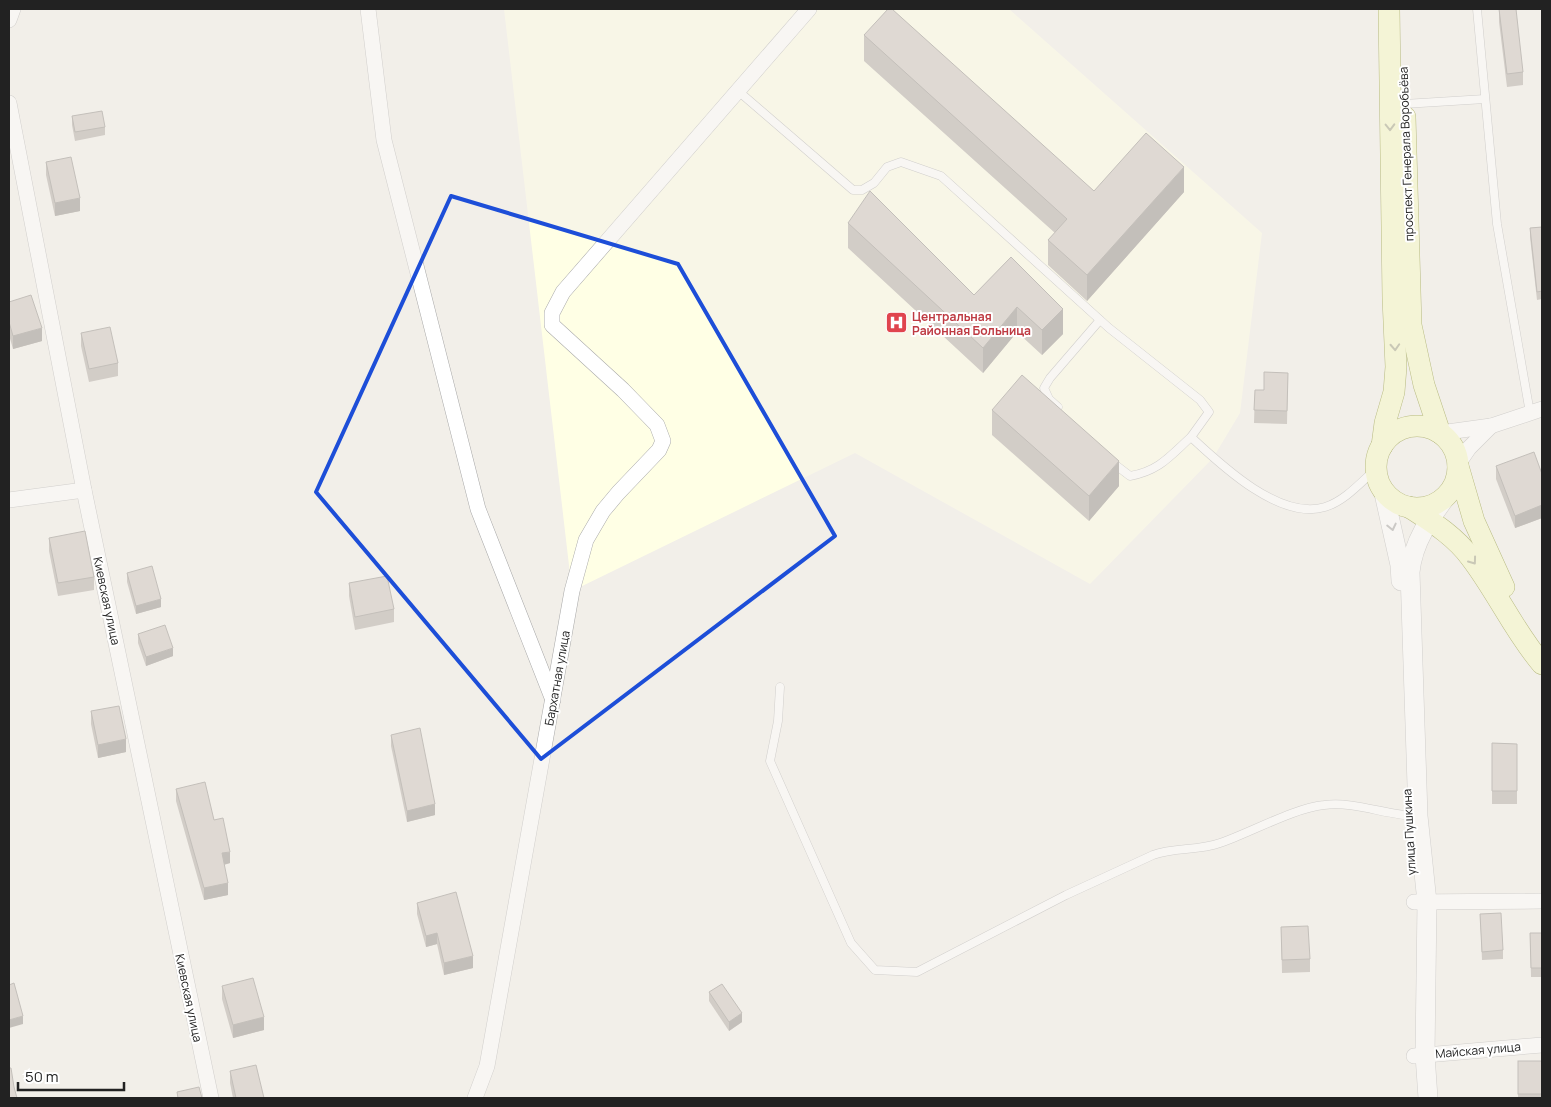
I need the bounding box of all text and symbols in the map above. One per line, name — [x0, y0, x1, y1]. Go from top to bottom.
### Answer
street label: проспект Генерала Воробьёва — [1394, 67, 1418, 241]
one-way arrow — [1385, 124, 1395, 132]
place label: Центральная Районная Больница — [912, 308, 1031, 339]
hospital icon: Центральная Районная Больница — [884, 311, 908, 335]
one-way arrow — [1390, 343, 1401, 351]
one-way arrow — [1386, 523, 1397, 532]
street label: Киевская улица — [89, 555, 125, 647]
one-way arrow — [1467, 555, 1476, 565]
street label: Бархатная улица — [540, 629, 574, 727]
street label: улица Пушкина — [1398, 788, 1420, 876]
street label: Киевская улица — [171, 952, 207, 1044]
street label: Майская улица — [1435, 1038, 1521, 1062]
scale bar — [18, 1060, 124, 1092]
text: 50 m — [25, 1066, 59, 1087]

